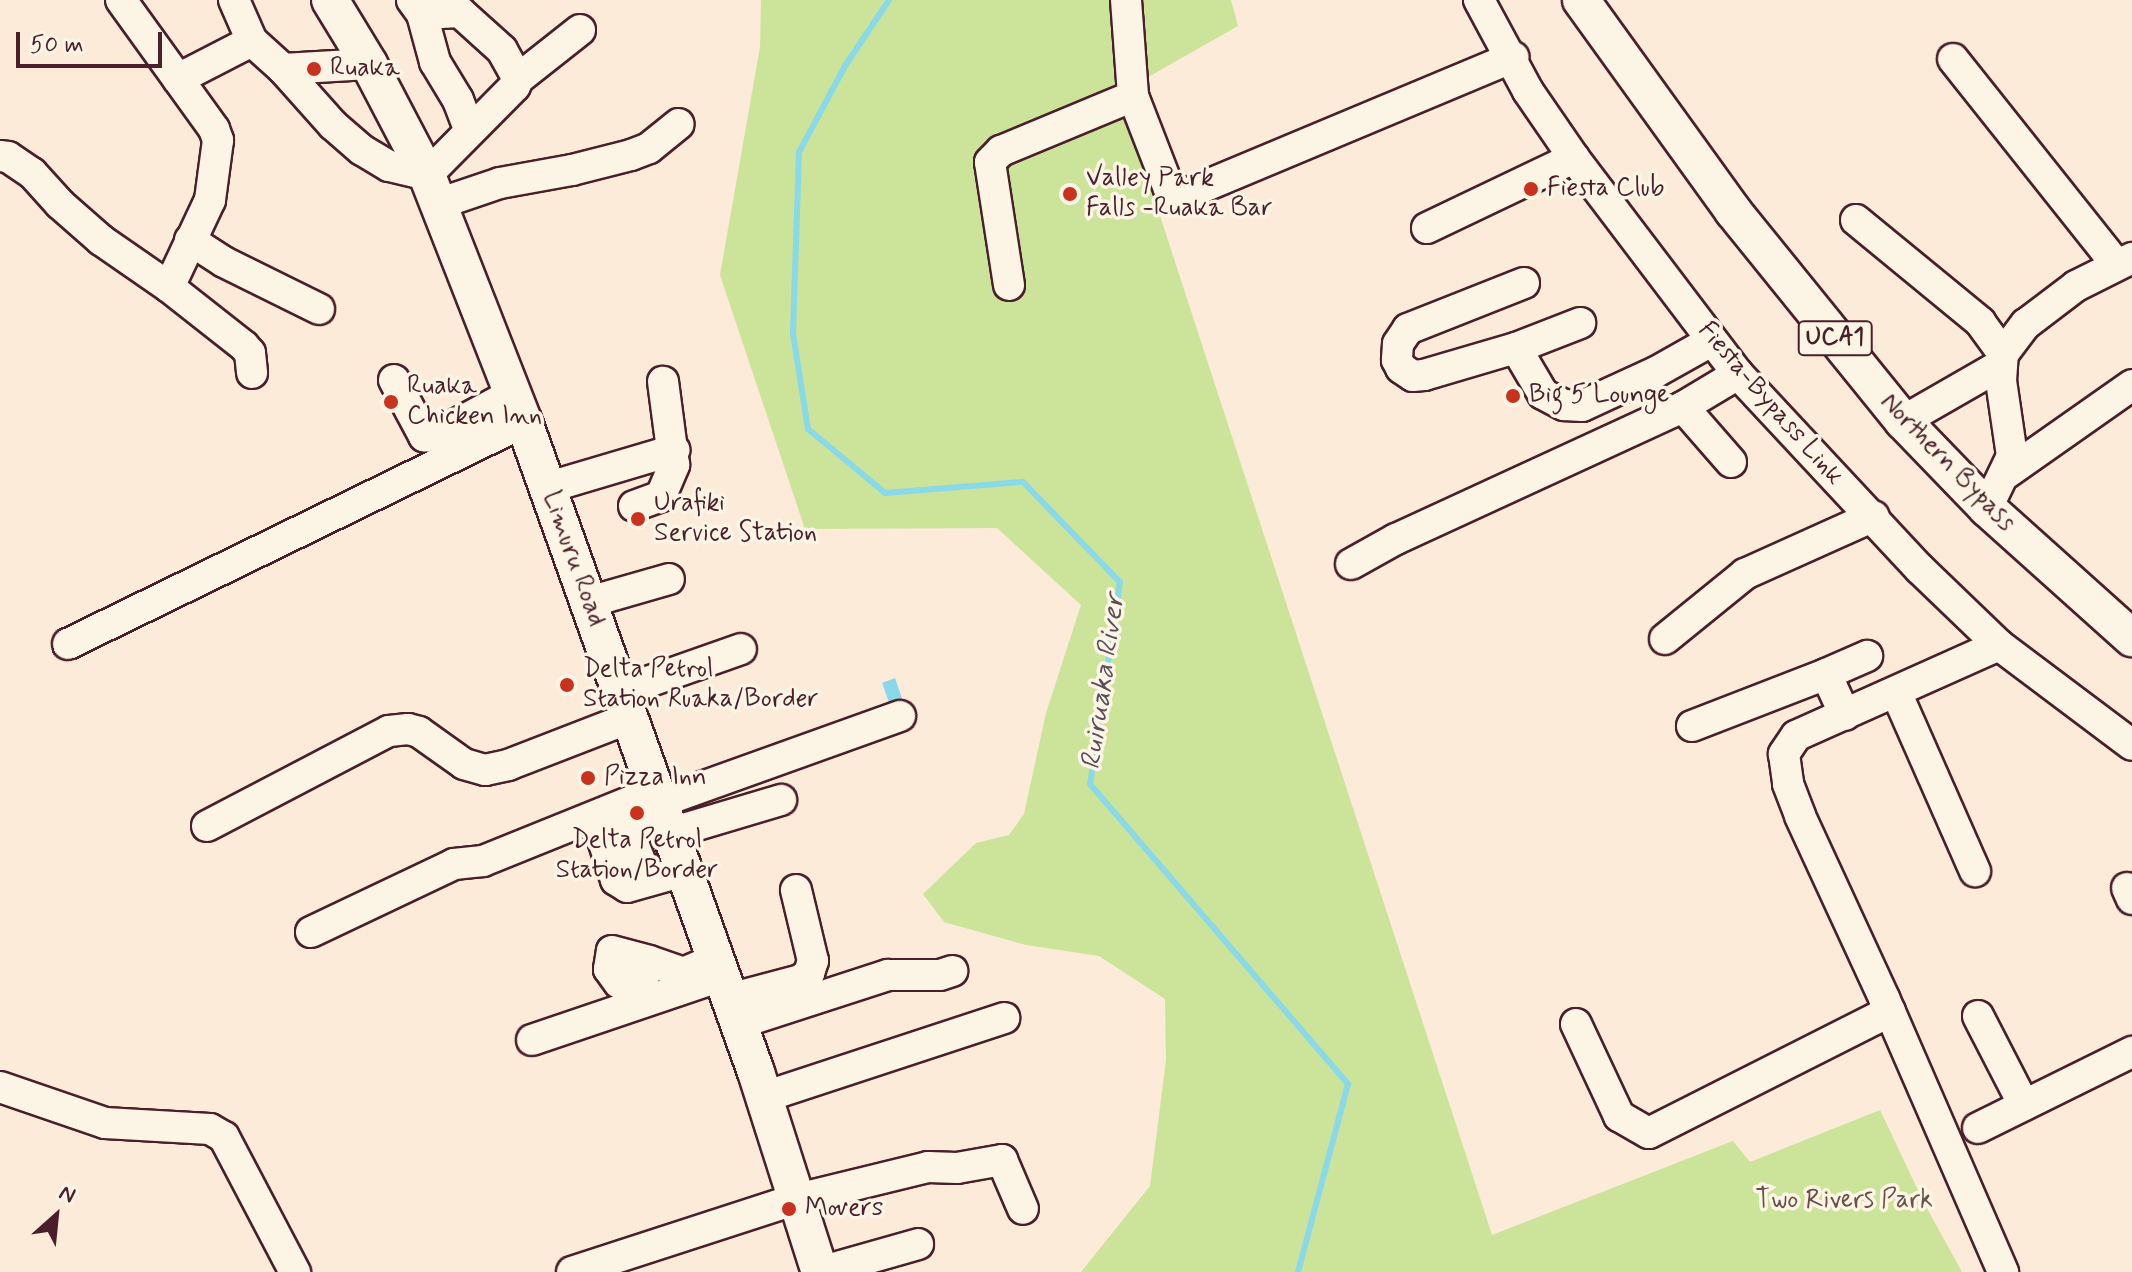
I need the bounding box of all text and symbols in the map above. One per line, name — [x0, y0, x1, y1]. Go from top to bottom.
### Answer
scale bar — [20, 16, 166, 66]
text: 50 m — [30, 30, 84, 61]
place label: Ruaka — [330, 53, 400, 85]
marker: Ruaka — [305, 60, 323, 78]
place label: Valley Park Falls -Ruaka Bar — [1086, 163, 1271, 224]
place label: Fiesta Club — [1547, 173, 1667, 205]
marker: Fiesta Club — [1522, 180, 1540, 198]
marker: Valley Park Falls -Ruaka Bar — [1061, 185, 1079, 203]
street label: Fiesta-Bypass Link — [1690, 316, 1850, 492]
road number: UCA1 — [1797, 318, 1873, 358]
place label: Ruaka Chicken Inn — [407, 371, 543, 432]
place label: Big 5 Lounge — [1529, 380, 1669, 412]
marker: Big 5 Lounge — [1504, 387, 1522, 405]
street label: Northern Bypass — [1873, 387, 2021, 539]
marker: Ruaka Chicken Inn — [382, 393, 400, 411]
street label: Limuru Road — [534, 487, 612, 631]
place label: Urafiki Service Station — [654, 488, 816, 550]
marker: Urafiki Service Station — [629, 510, 647, 528]
water label: Ruiruaka River — [1075, 593, 1133, 771]
place label: Delta Petrol Station Ruaka/Border — [583, 654, 822, 716]
marker: Delta Petrol Station Ruaka/Border — [558, 676, 576, 694]
place label: Pizza Inn — [604, 762, 713, 794]
marker: Pizza Inn — [579, 769, 597, 787]
marker: Delta Petrol Station/Border — [628, 804, 646, 822]
place label: Delta Petrol Station/Border — [556, 825, 718, 886]
north arrow — [16, 1176, 96, 1256]
text: N — [54, 1179, 80, 1210]
park label: Two Rivers Park — [1755, 1185, 1933, 1217]
place label: Movers — [805, 1193, 883, 1225]
marker: Movers — [780, 1200, 798, 1218]

